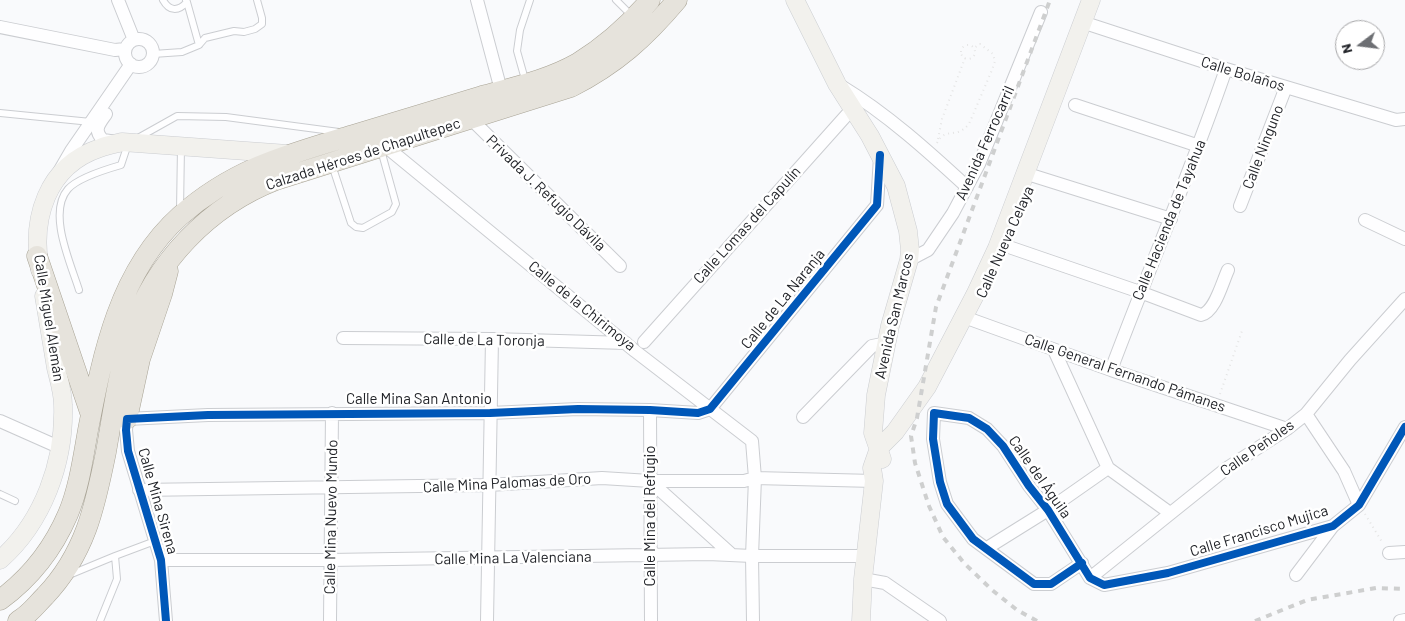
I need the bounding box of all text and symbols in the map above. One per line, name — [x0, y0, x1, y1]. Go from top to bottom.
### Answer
north arrow — [1335, 20, 1385, 70]
text: N — [1337, 42, 1355, 55]
street label: Calle Bolaños — [1199, 53, 1287, 95]
street label: Avenida Ferrocarril — [952, 83, 1018, 203]
street label: Calle Ninguno — [1239, 102, 1287, 192]
street label: Calzada Héroes de Chapultepec — [263, 114, 463, 194]
street label: Privada J. Refugio Dávila — [482, 131, 610, 255]
street label: Calle Hacienda de Tayahua — [1128, 137, 1210, 303]
street label: Calle Lomas del Capulín — [689, 163, 805, 287]
street label: Calle Nueva Celaya — [972, 183, 1038, 301]
street label: Calle de La Naranja — [737, 245, 829, 353]
street label: Avenida San Marcos — [871, 251, 917, 381]
street label: Calle Miguel Alemán — [30, 253, 68, 383]
street label: Calle de la Chirimoya — [525, 257, 639, 355]
street label: Calle de La Toronja — [423, 330, 545, 350]
street label: Calle General Fernando Pámanes — [1022, 330, 1228, 416]
street label: Calle Mina San Antonio — [346, 390, 492, 408]
street label: Calle Peñoles — [1217, 416, 1297, 480]
street label: Calle del Águila — [1005, 432, 1075, 522]
street label: Calle Mina Nuevo Mundo — [321, 439, 341, 595]
street label: Calle Mina Sirena — [134, 446, 182, 556]
street label: Calle Mina del Refugio — [641, 446, 659, 586]
street label: Calle Mina Palomas de Oro — [422, 470, 592, 496]
street label: Calle Francisco Mujica — [1188, 501, 1330, 561]
street label: Calle Mina La Valenciana — [434, 548, 592, 568]

